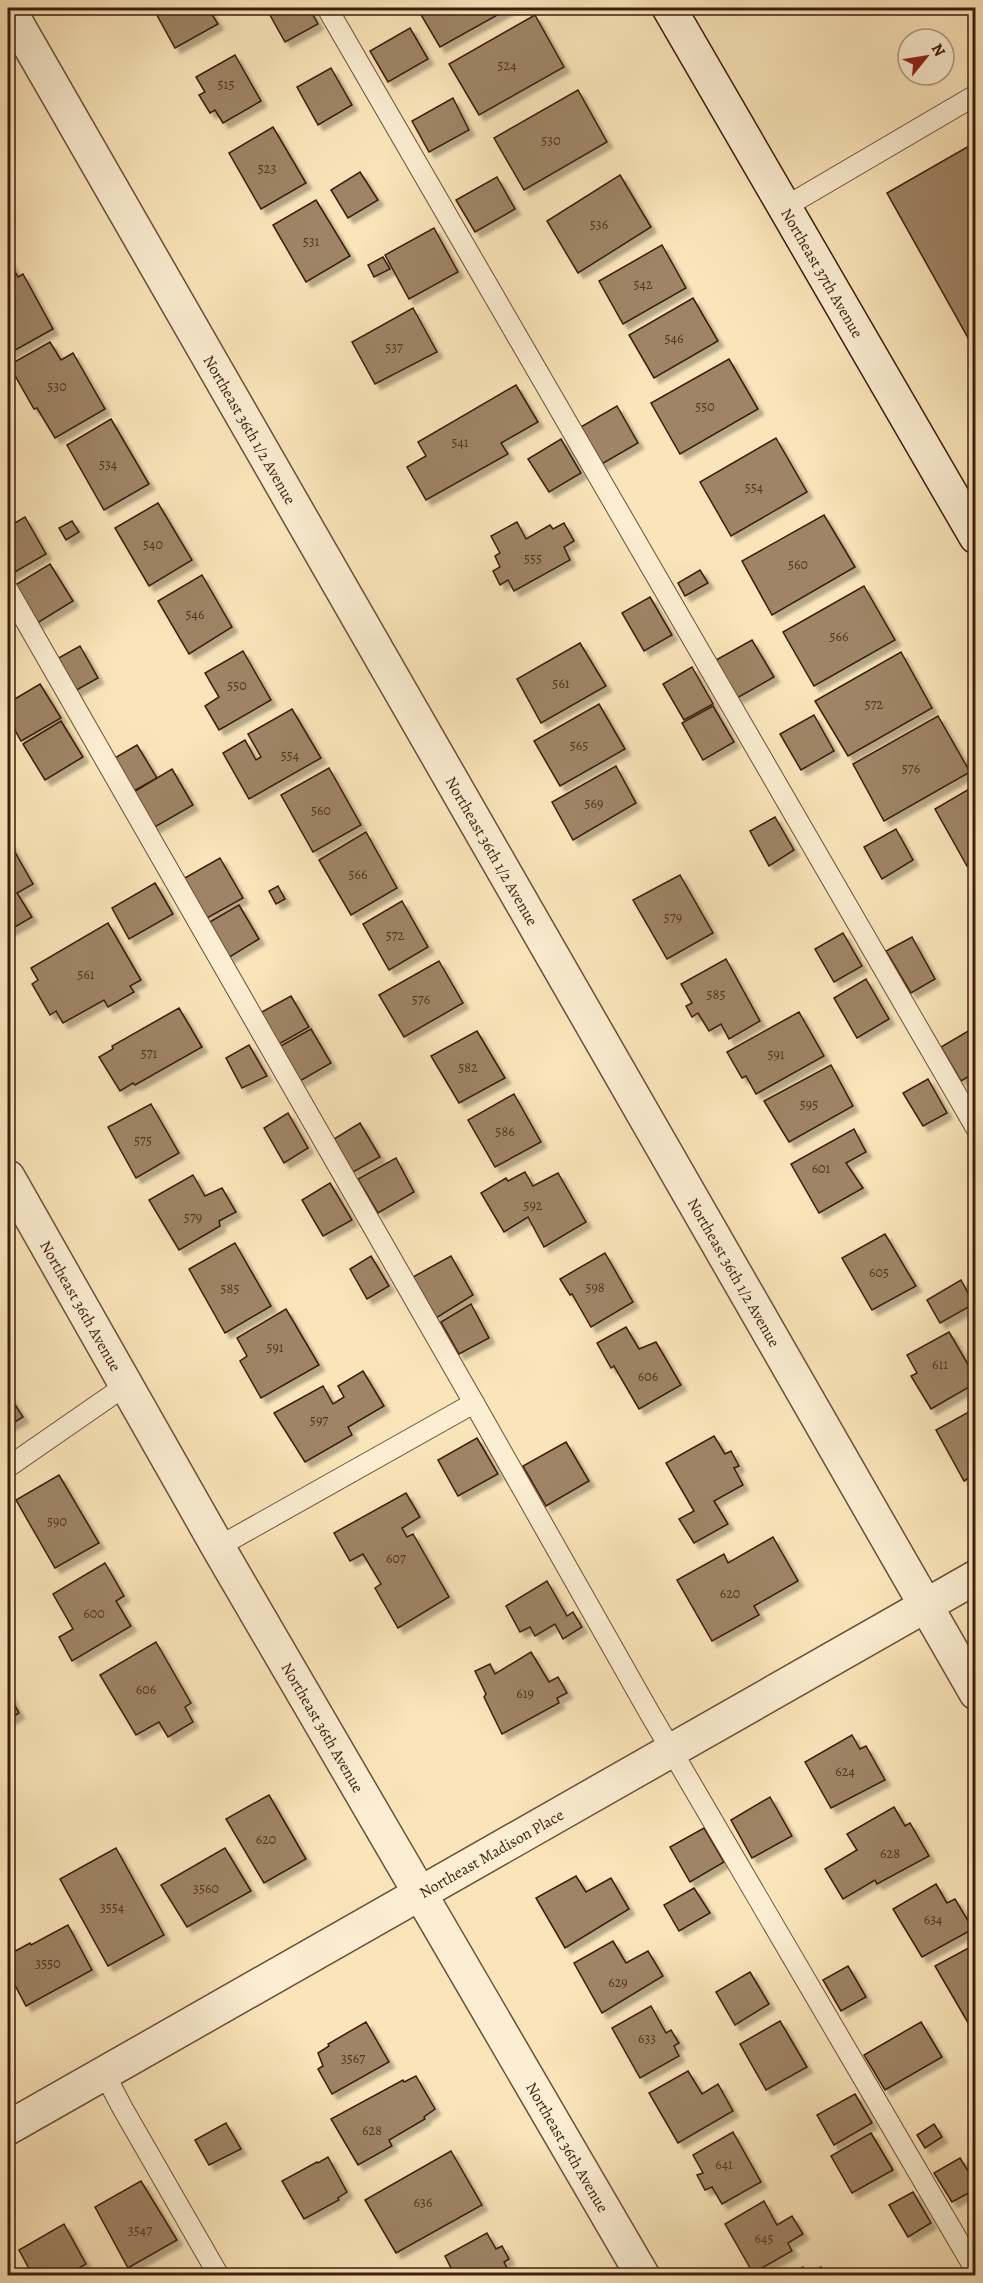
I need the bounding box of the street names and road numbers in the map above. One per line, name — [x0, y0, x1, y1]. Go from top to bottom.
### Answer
street label: Northeast 37th Avenue — [775, 204, 868, 342]
street label: Northeast 36th 1/2 Avenue — [198, 351, 301, 509]
street label: Northeast 36th 1/2 Avenue — [440, 773, 543, 930]
street label: Northeast 36th 1/2 Avenue — [682, 1194, 785, 1351]
street label: Northeast 36th Avenue — [34, 1237, 126, 1376]
street label: Northeast 36th Avenue — [276, 1658, 369, 1797]
street label: Northeast Madison Place — [415, 1804, 568, 1904]
street label: Northeast 36th Avenue — [520, 2078, 614, 2217]

